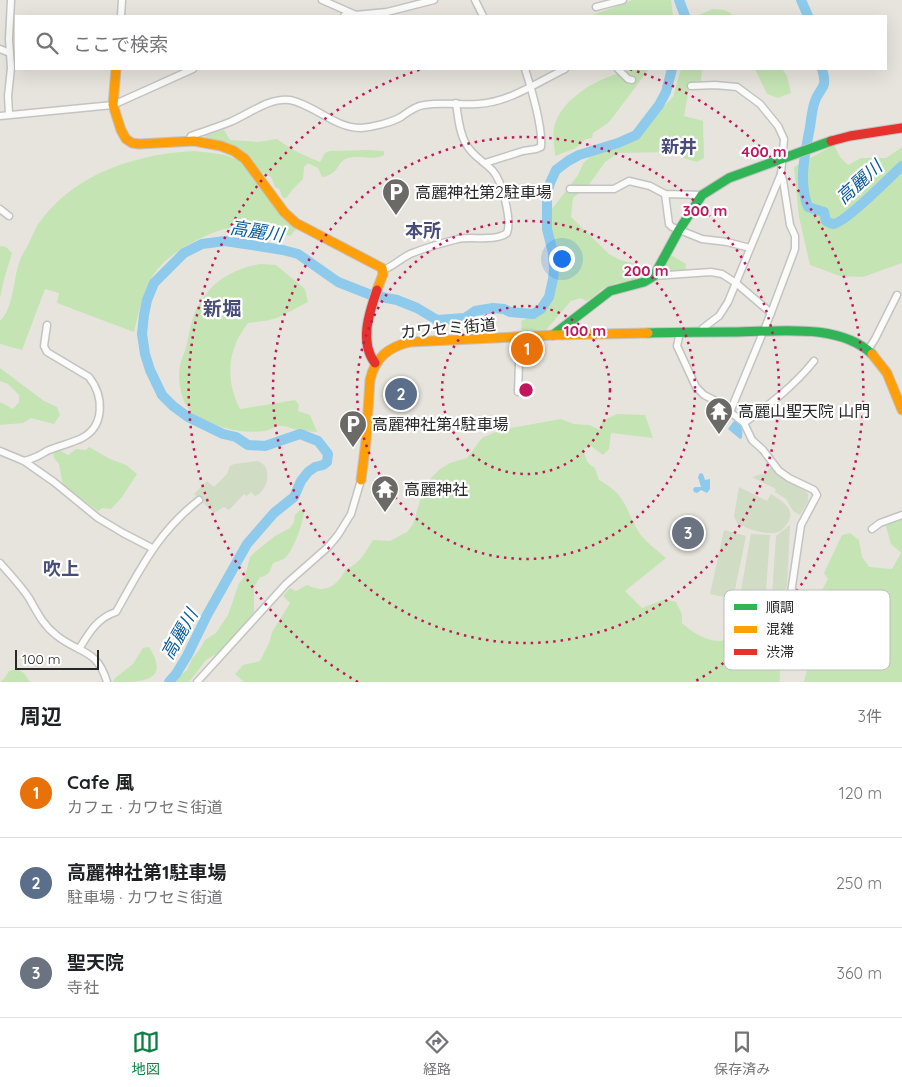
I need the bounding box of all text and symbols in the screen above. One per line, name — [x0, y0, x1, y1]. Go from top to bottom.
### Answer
search box — [15, 15, 887, 70]
icon: search — [33, 29, 61, 57]
text: ここで検索 — [73, 32, 168, 56]
district label: 新井 — [661, 135, 697, 158]
text: 400 m — [741, 142, 787, 161]
water label: 高麗川 — [831, 154, 888, 209]
parking icon: 高麗神社第2駐車場 — [381, 177, 411, 216]
place label: 高麗神社第2駐車場 — [415, 182, 552, 202]
text: 300 m — [683, 201, 727, 220]
water label: 高麗川 — [229, 215, 287, 247]
district label: 本所 — [405, 219, 441, 242]
your location — [549, 246, 575, 272]
text: 200 m — [624, 261, 669, 280]
district label: 新堀 — [203, 296, 241, 320]
street label: カワセミ街道 — [399, 314, 497, 342]
text: 100 m — [564, 321, 606, 340]
pin: 1 — [511, 330, 543, 368]
pin: 2 — [385, 375, 417, 413]
centre of rings — [517, 381, 535, 399]
temple icon: 高麗山聖天院 山門 — [704, 396, 734, 435]
place label: 高麗山聖天院 山門 — [738, 401, 870, 421]
parking icon: 高麗神社第4駐車場 — [338, 409, 368, 448]
place label: 高麗神社第4駐車場 — [372, 414, 508, 434]
temple icon: 高麗神社 — [370, 474, 400, 513]
place label: 高麗神社 — [404, 479, 468, 499]
pin: 3 — [672, 514, 704, 552]
district label: 吹上 — [43, 557, 79, 580]
legend — [724, 590, 890, 670]
text: 順調 — [766, 598, 794, 616]
water label: 高麗川 — [156, 603, 203, 663]
text: 混雑 — [766, 620, 794, 638]
text: 渋滞 — [766, 643, 794, 661]
scale bar — [15, 647, 99, 670]
text: 100 m — [22, 650, 60, 668]
text: 周辺 — [20, 703, 62, 729]
text: 3件 — [858, 706, 882, 726]
text: Cafe 風 — [67, 770, 134, 794]
text: 1 — [33, 783, 39, 803]
text: 120 m — [839, 783, 882, 803]
text: カフェ · カワセミ街道 — [67, 797, 223, 817]
text: 高麗神社第1駐車場 — [67, 860, 226, 884]
text: 2 — [31, 873, 41, 893]
text: 250 m — [836, 873, 882, 893]
text: 駐車場 · カワセミ街道 — [67, 887, 223, 907]
text: 聖天院 — [67, 950, 124, 974]
text: 3 — [32, 963, 40, 983]
text: 360 m — [837, 963, 882, 983]
text: 寺社 — [67, 977, 99, 997]
tab: 地図 — [132, 1028, 160, 1078]
tab: 経路 — [423, 1028, 451, 1078]
tab: 保存済み — [714, 1028, 770, 1078]

